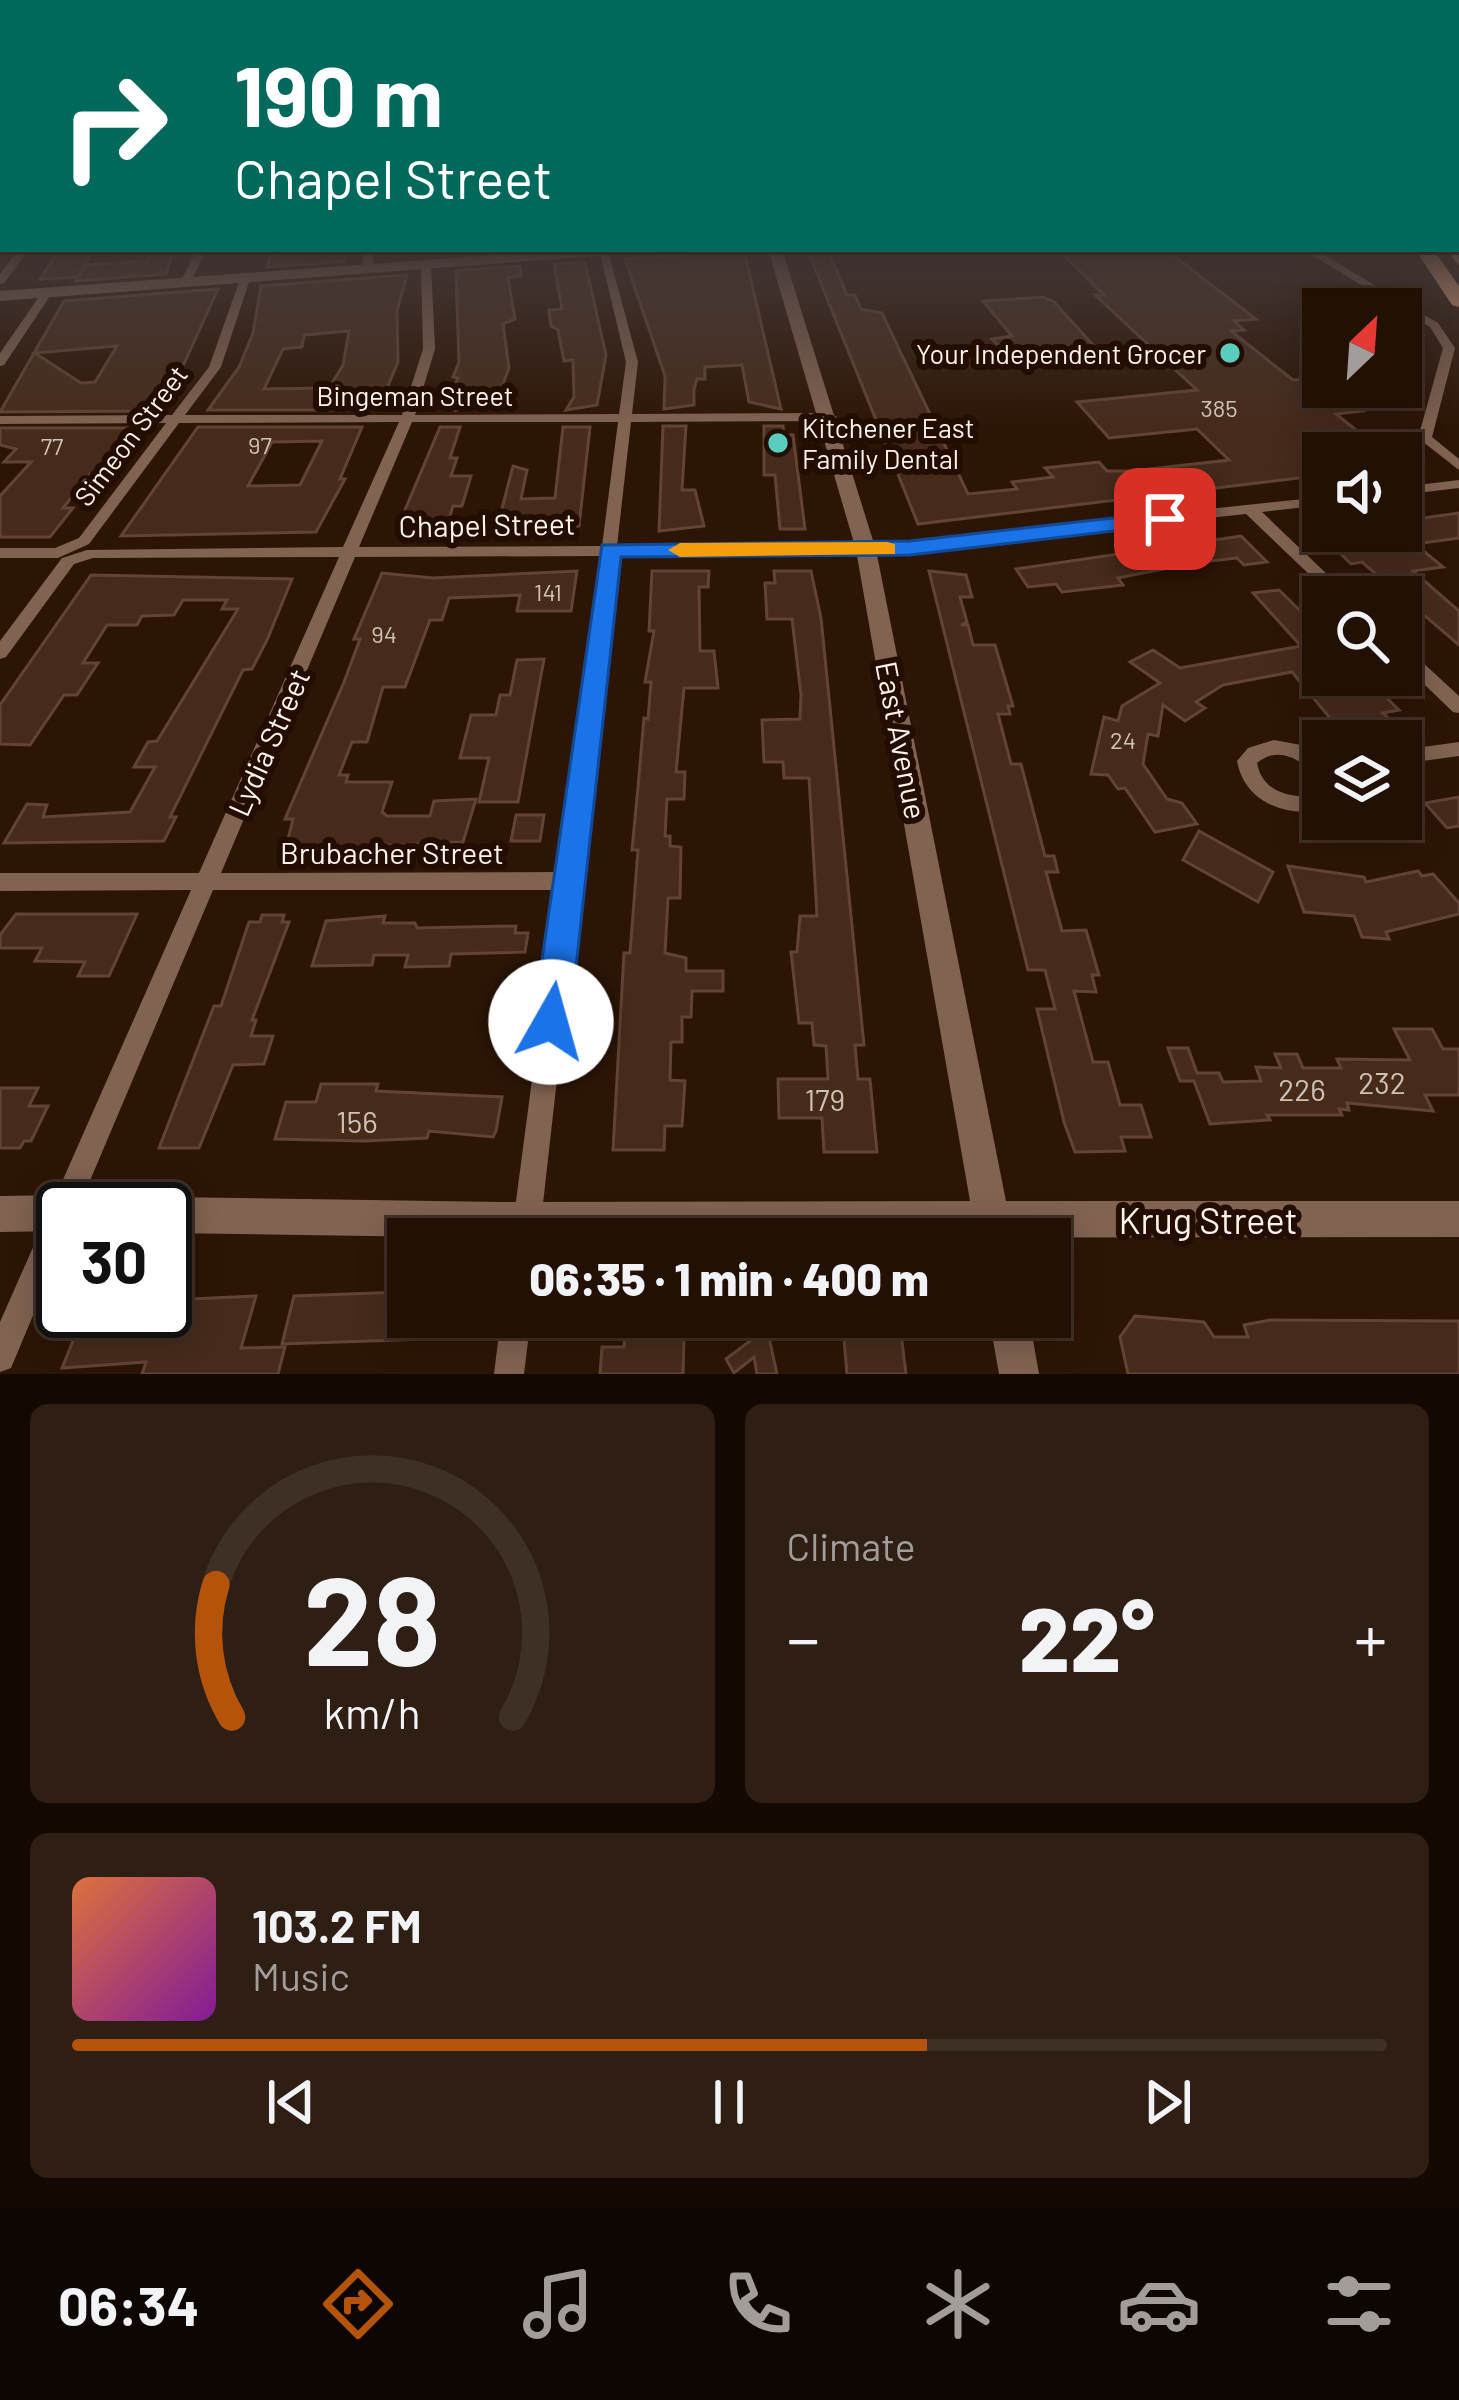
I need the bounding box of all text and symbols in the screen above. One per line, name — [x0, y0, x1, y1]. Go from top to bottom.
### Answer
text: 190 m — [234, 43, 443, 144]
icon: right — [36, 48, 192, 204]
text: Chapel Street — [234, 145, 552, 210]
north arrow — [1302, 288, 1422, 408]
map controls — [1302, 288, 1422, 840]
place label: Your Independent Grocer — [916, 337, 1206, 369]
marker: Your Independent Grocer — [1217, 340, 1243, 366]
street label: Simeon Street — [67, 358, 193, 512]
street label: Bingeman Street — [317, 379, 514, 411]
house number: 385 — [1200, 393, 1238, 422]
place label: Kitchener East Family Dental — [802, 411, 975, 474]
house number: 97 — [248, 430, 272, 459]
marker: Kitchener East Family Dental — [765, 430, 791, 456]
house number: 77 — [41, 431, 63, 460]
button: sound — [1302, 432, 1422, 552]
pin — [1114, 468, 1216, 570]
icon: arrive — [1132, 486, 1198, 552]
street label: Chapel Street — [398, 504, 576, 544]
button: search — [1302, 576, 1422, 696]
house number: 141 — [534, 577, 562, 606]
house number: 94 — [371, 619, 397, 648]
street label: East Avenue — [869, 658, 935, 822]
street label: Lydia Street — [220, 663, 316, 821]
button: layers — [1302, 720, 1422, 840]
house number: 24 — [1110, 725, 1136, 754]
street label: Brubacher Street — [280, 834, 504, 870]
position arrow — [488, 959, 614, 1085]
house number: 232 — [1358, 1064, 1406, 1100]
house number: 226 — [1278, 1071, 1326, 1107]
house number: 179 — [805, 1081, 845, 1117]
house number: 156 — [336, 1103, 378, 1139]
speed limit sign: 30 — [36, 1182, 192, 1338]
street label: Krug Street — [1118, 1198, 1298, 1241]
text: 06:35 · 1 min · 400 m — [529, 1251, 929, 1305]
text: Climate — [787, 1522, 916, 1569]
text: 28 — [304, 1541, 441, 1691]
text: 22° — [1019, 1582, 1155, 1690]
text: − — [787, 1597, 820, 1676]
text: + — [1354, 1597, 1387, 1676]
text: km/h — [324, 1685, 421, 1737]
text: 103.2 FM — [252, 1898, 422, 1952]
text: Music — [252, 1952, 350, 1999]
icon: previous — [258, 2069, 324, 2135]
icon: pause — [696, 2069, 762, 2135]
icon: next — [1135, 2069, 1201, 2135]
icon: directions — [316, 2262, 400, 2346]
icon: music — [516, 2262, 600, 2346]
icon: phone — [716, 2262, 800, 2346]
icon: climate — [916, 2262, 1000, 2346]
icon: car — [1117, 2262, 1201, 2346]
icon: filters — [1317, 2262, 1401, 2346]
text: 06:34 — [58, 2272, 199, 2337]

